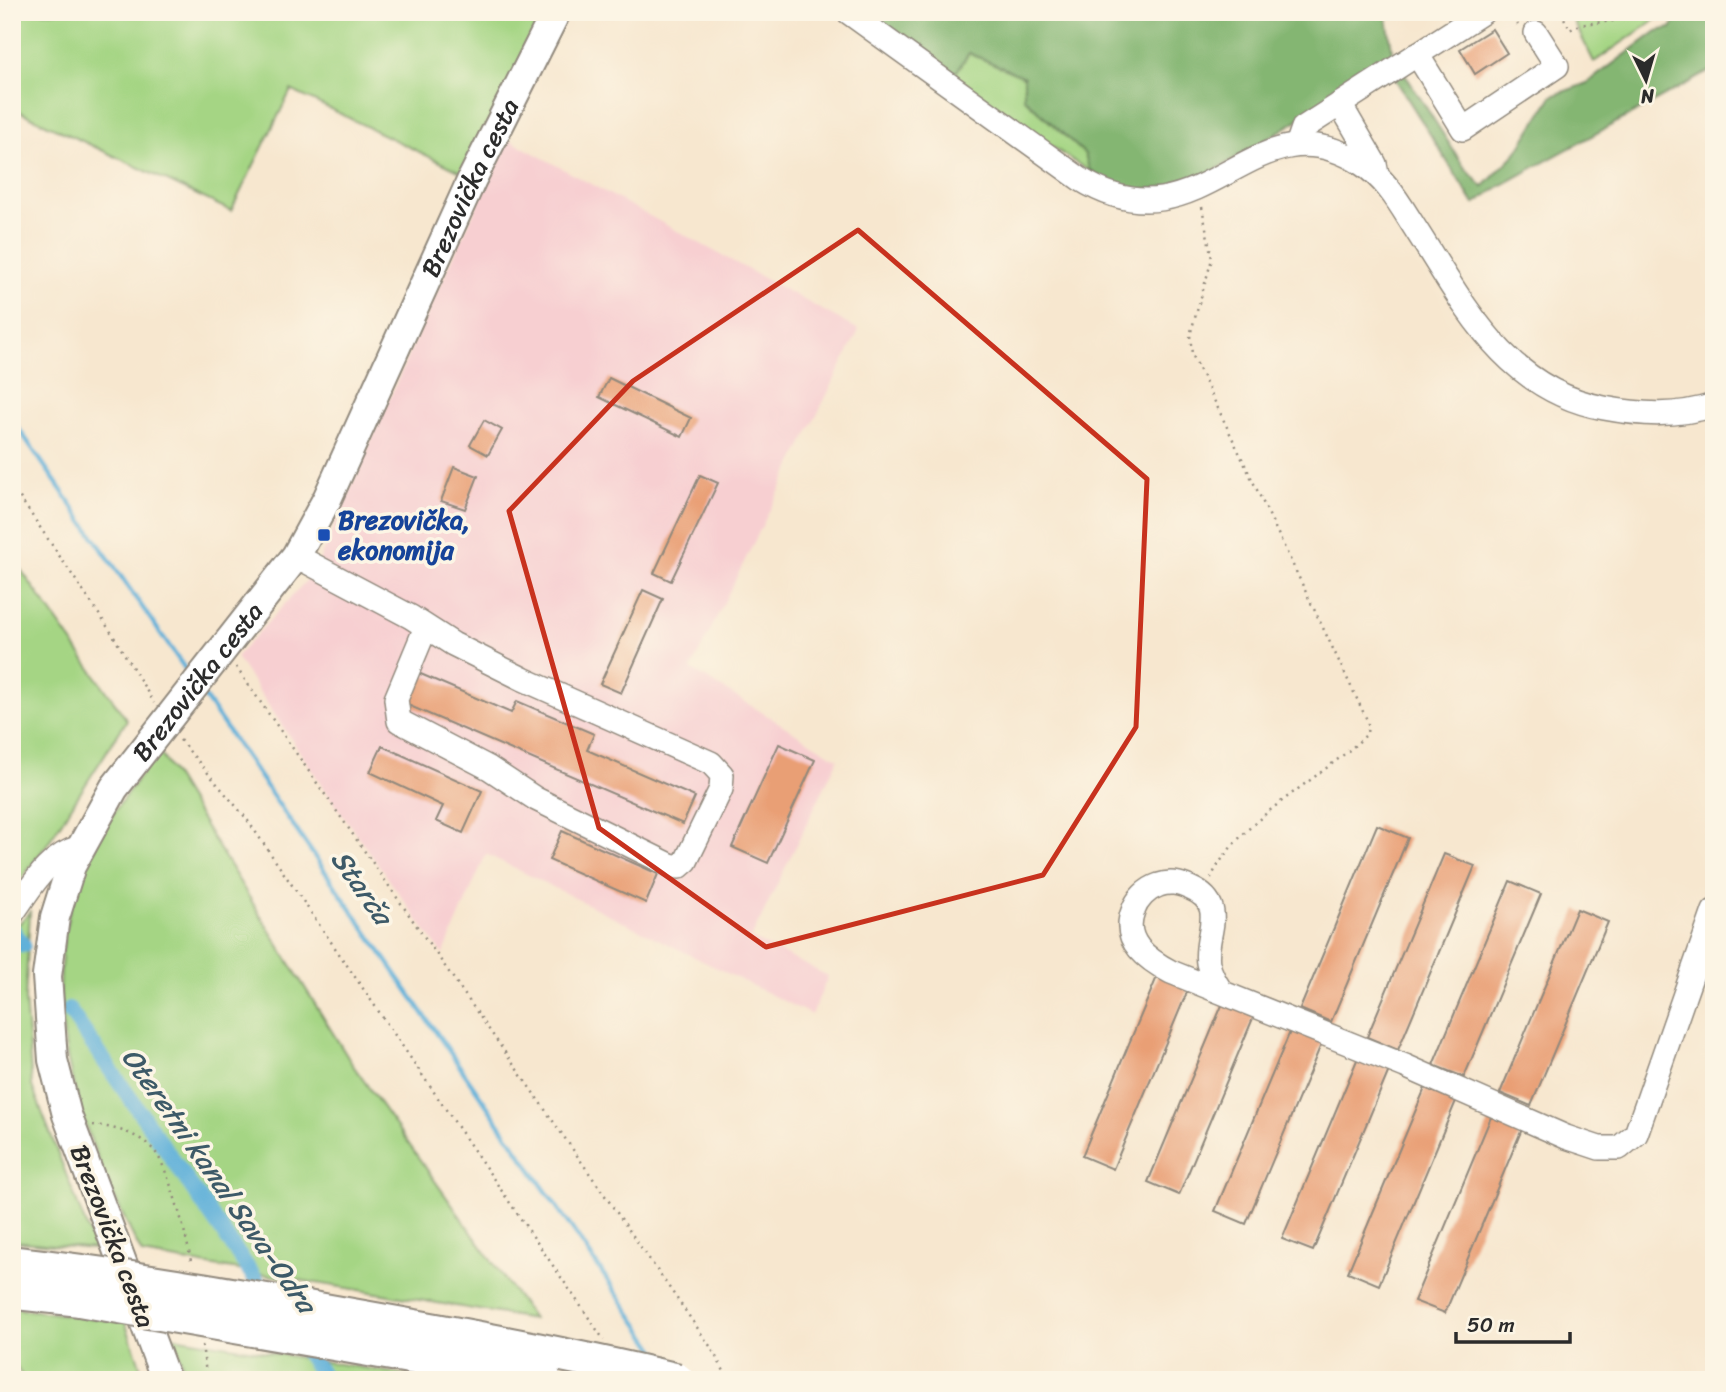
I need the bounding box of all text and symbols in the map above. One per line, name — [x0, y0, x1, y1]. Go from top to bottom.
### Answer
north arrow — [1610, 46, 1680, 116]
text: N — [1639, 79, 1656, 114]
street label: Brezovička cesta — [407, 90, 532, 285]
place label: Brezovička, ekonomija — [337, 497, 470, 573]
marker: Brezovička, ekonomija — [316, 527, 332, 543]
street label: Brezovička cesta — [120, 591, 275, 772]
water label: Starča — [318, 839, 408, 938]
water label: Oteretni kanal Sava-Odra — [108, 1037, 332, 1327]
street label: Brezovička cesta — [57, 1138, 169, 1334]
scale bar — [1456, 1301, 1570, 1345]
text: 50 m — [1467, 1306, 1515, 1344]

